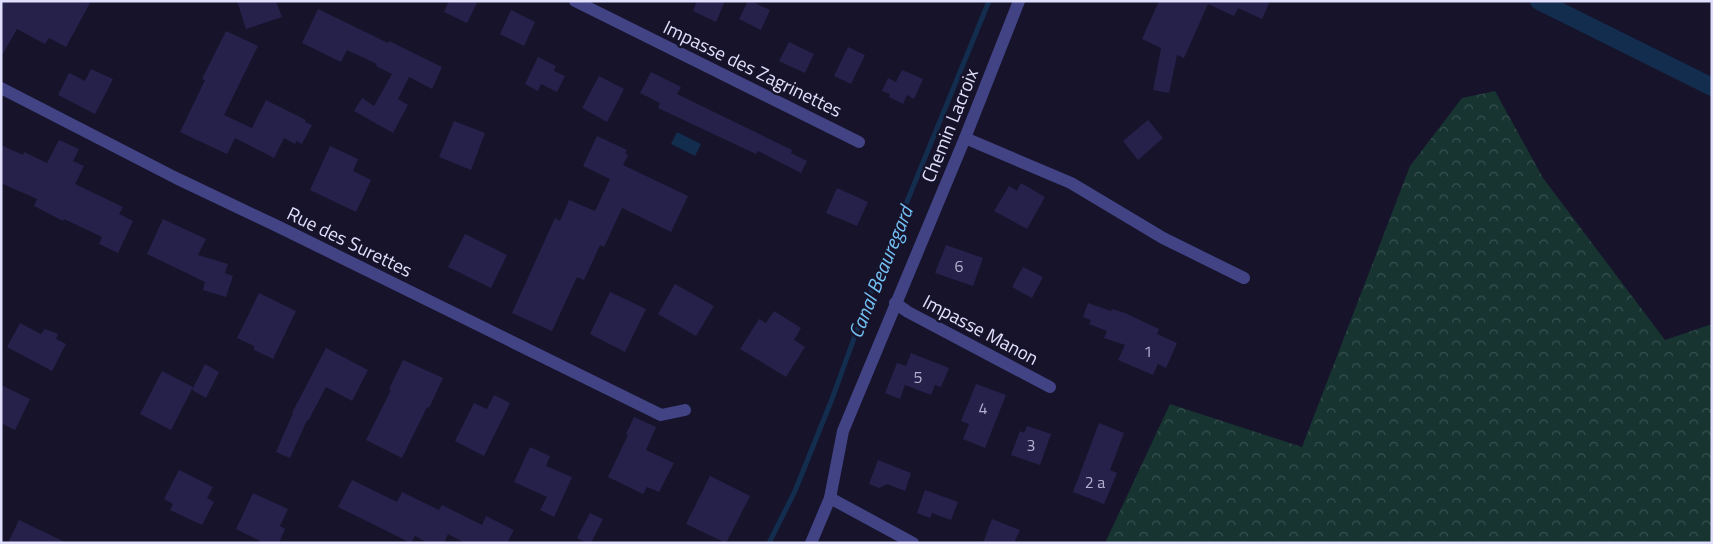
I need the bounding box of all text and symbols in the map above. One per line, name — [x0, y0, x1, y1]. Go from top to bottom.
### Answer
street label: Impasse des Zagrinettes — [659, 12, 848, 124]
street label: Chemin Lacroix — [913, 63, 985, 186]
street label: Rue des Surettes — [282, 198, 418, 284]
water label: Canal Beauregard — [839, 199, 921, 343]
house number: 6 — [955, 254, 964, 278]
street label: Impasse Manon — [918, 286, 1044, 372]
house number: 1 — [1144, 339, 1152, 363]
house number: 5 — [914, 365, 923, 389]
house number: 4 — [979, 396, 988, 420]
house number: 3 — [1027, 433, 1035, 457]
house number: 2 a — [1085, 470, 1105, 494]

